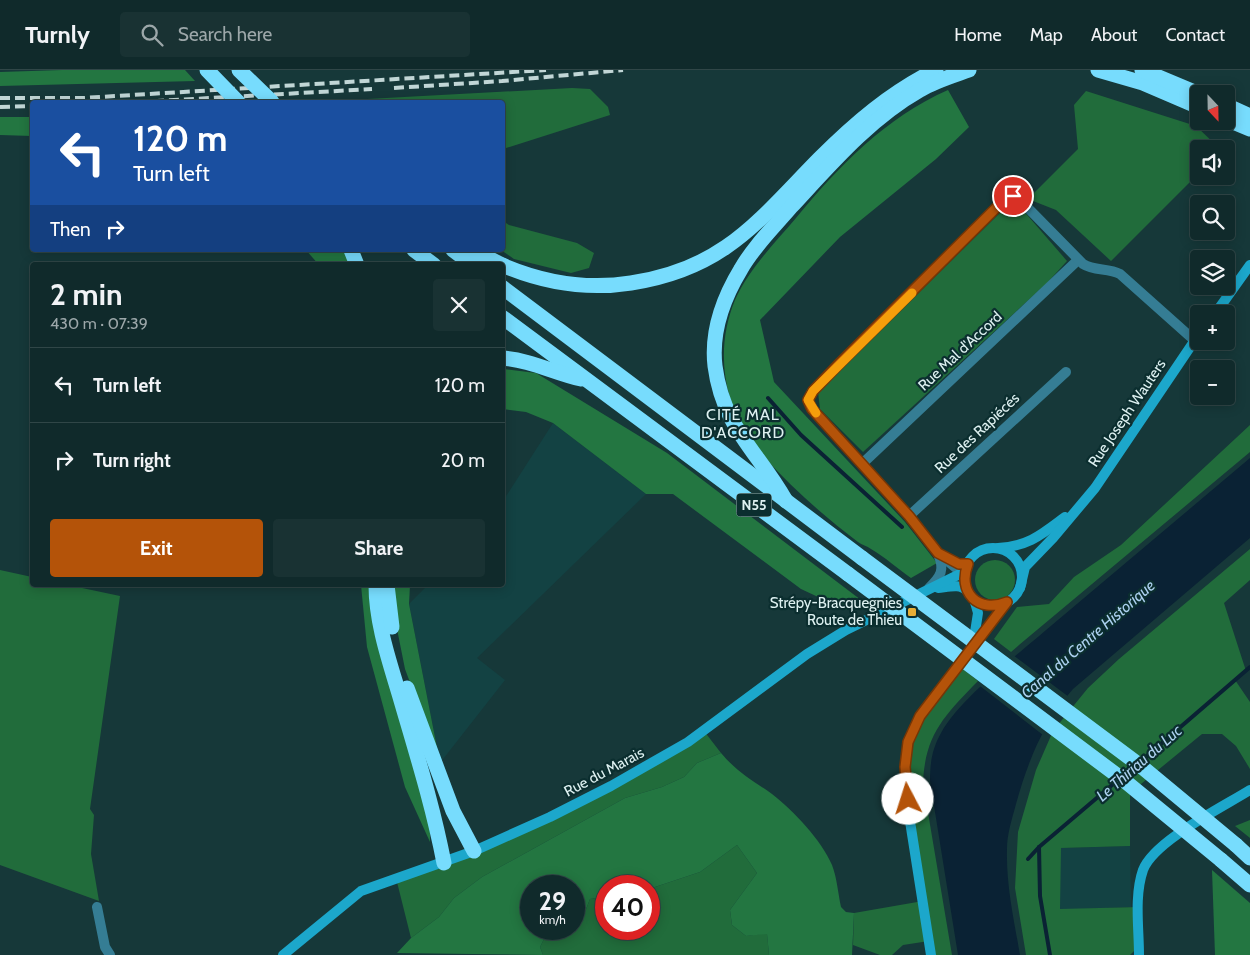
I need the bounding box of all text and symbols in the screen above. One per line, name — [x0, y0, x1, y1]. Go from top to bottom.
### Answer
search box — [120, 12, 470, 57]
text: Turnly — [25, 20, 90, 49]
icon: search — [138, 21, 166, 49]
text: Search here — [178, 23, 272, 46]
text: Home — [954, 24, 1002, 46]
text: Map — [1030, 24, 1063, 46]
text: About — [1091, 24, 1137, 46]
text: Contact — [1165, 24, 1225, 46]
north arrow — [1190, 85, 1235, 130]
map controls — [1190, 85, 1235, 405]
text: 120 m — [133, 117, 227, 160]
icon: left — [50, 120, 115, 185]
button: sound — [1190, 140, 1235, 185]
text: Turn left — [133, 160, 210, 187]
pin — [992, 175, 1034, 217]
icon: arrive — [999, 182, 1027, 210]
button: search — [1190, 195, 1235, 240]
icon: right — [101, 215, 129, 243]
text: Then — [50, 218, 91, 241]
button: layers — [1190, 250, 1235, 295]
text: 2 min — [50, 276, 122, 313]
button: close — [433, 279, 485, 331]
button: + — [1190, 305, 1235, 350]
street label: Rue Mal d'Accord — [914, 308, 1006, 394]
text: 430 m · 07:39 — [50, 314, 148, 333]
street label: Rue Joseph Wauters — [1084, 356, 1170, 470]
button: − — [1190, 360, 1235, 405]
icon: left — [50, 371, 78, 399]
text: Turn left — [93, 374, 161, 397]
text: 120 m — [435, 374, 485, 397]
street label: Rue des Rapiécés — [931, 389, 1023, 477]
district label: CITÉ MAL D'ACCORD — [701, 405, 785, 442]
icon: right — [50, 446, 78, 474]
text: Turn right — [93, 449, 171, 472]
text: 20 m — [441, 449, 485, 472]
road number: N55 — [736, 494, 772, 516]
button: Exit — [50, 519, 263, 577]
button: Share — [273, 519, 485, 577]
water label: Canal du Centre Historique — [1017, 576, 1159, 702]
place label: Strépy-Bracquegnies Route de Thieu — [770, 594, 902, 629]
marker: Strépy-Bracquegnies Route de Thieu — [906, 606, 918, 618]
water label: Le Thiriau du Luc — [1092, 721, 1186, 805]
street label: Rue du Marais — [561, 743, 647, 801]
position arrow — [881, 772, 933, 824]
speed limit sign: 40 — [595, 875, 660, 940]
text: 29 — [539, 886, 566, 916]
text: km/h — [539, 912, 566, 927]

